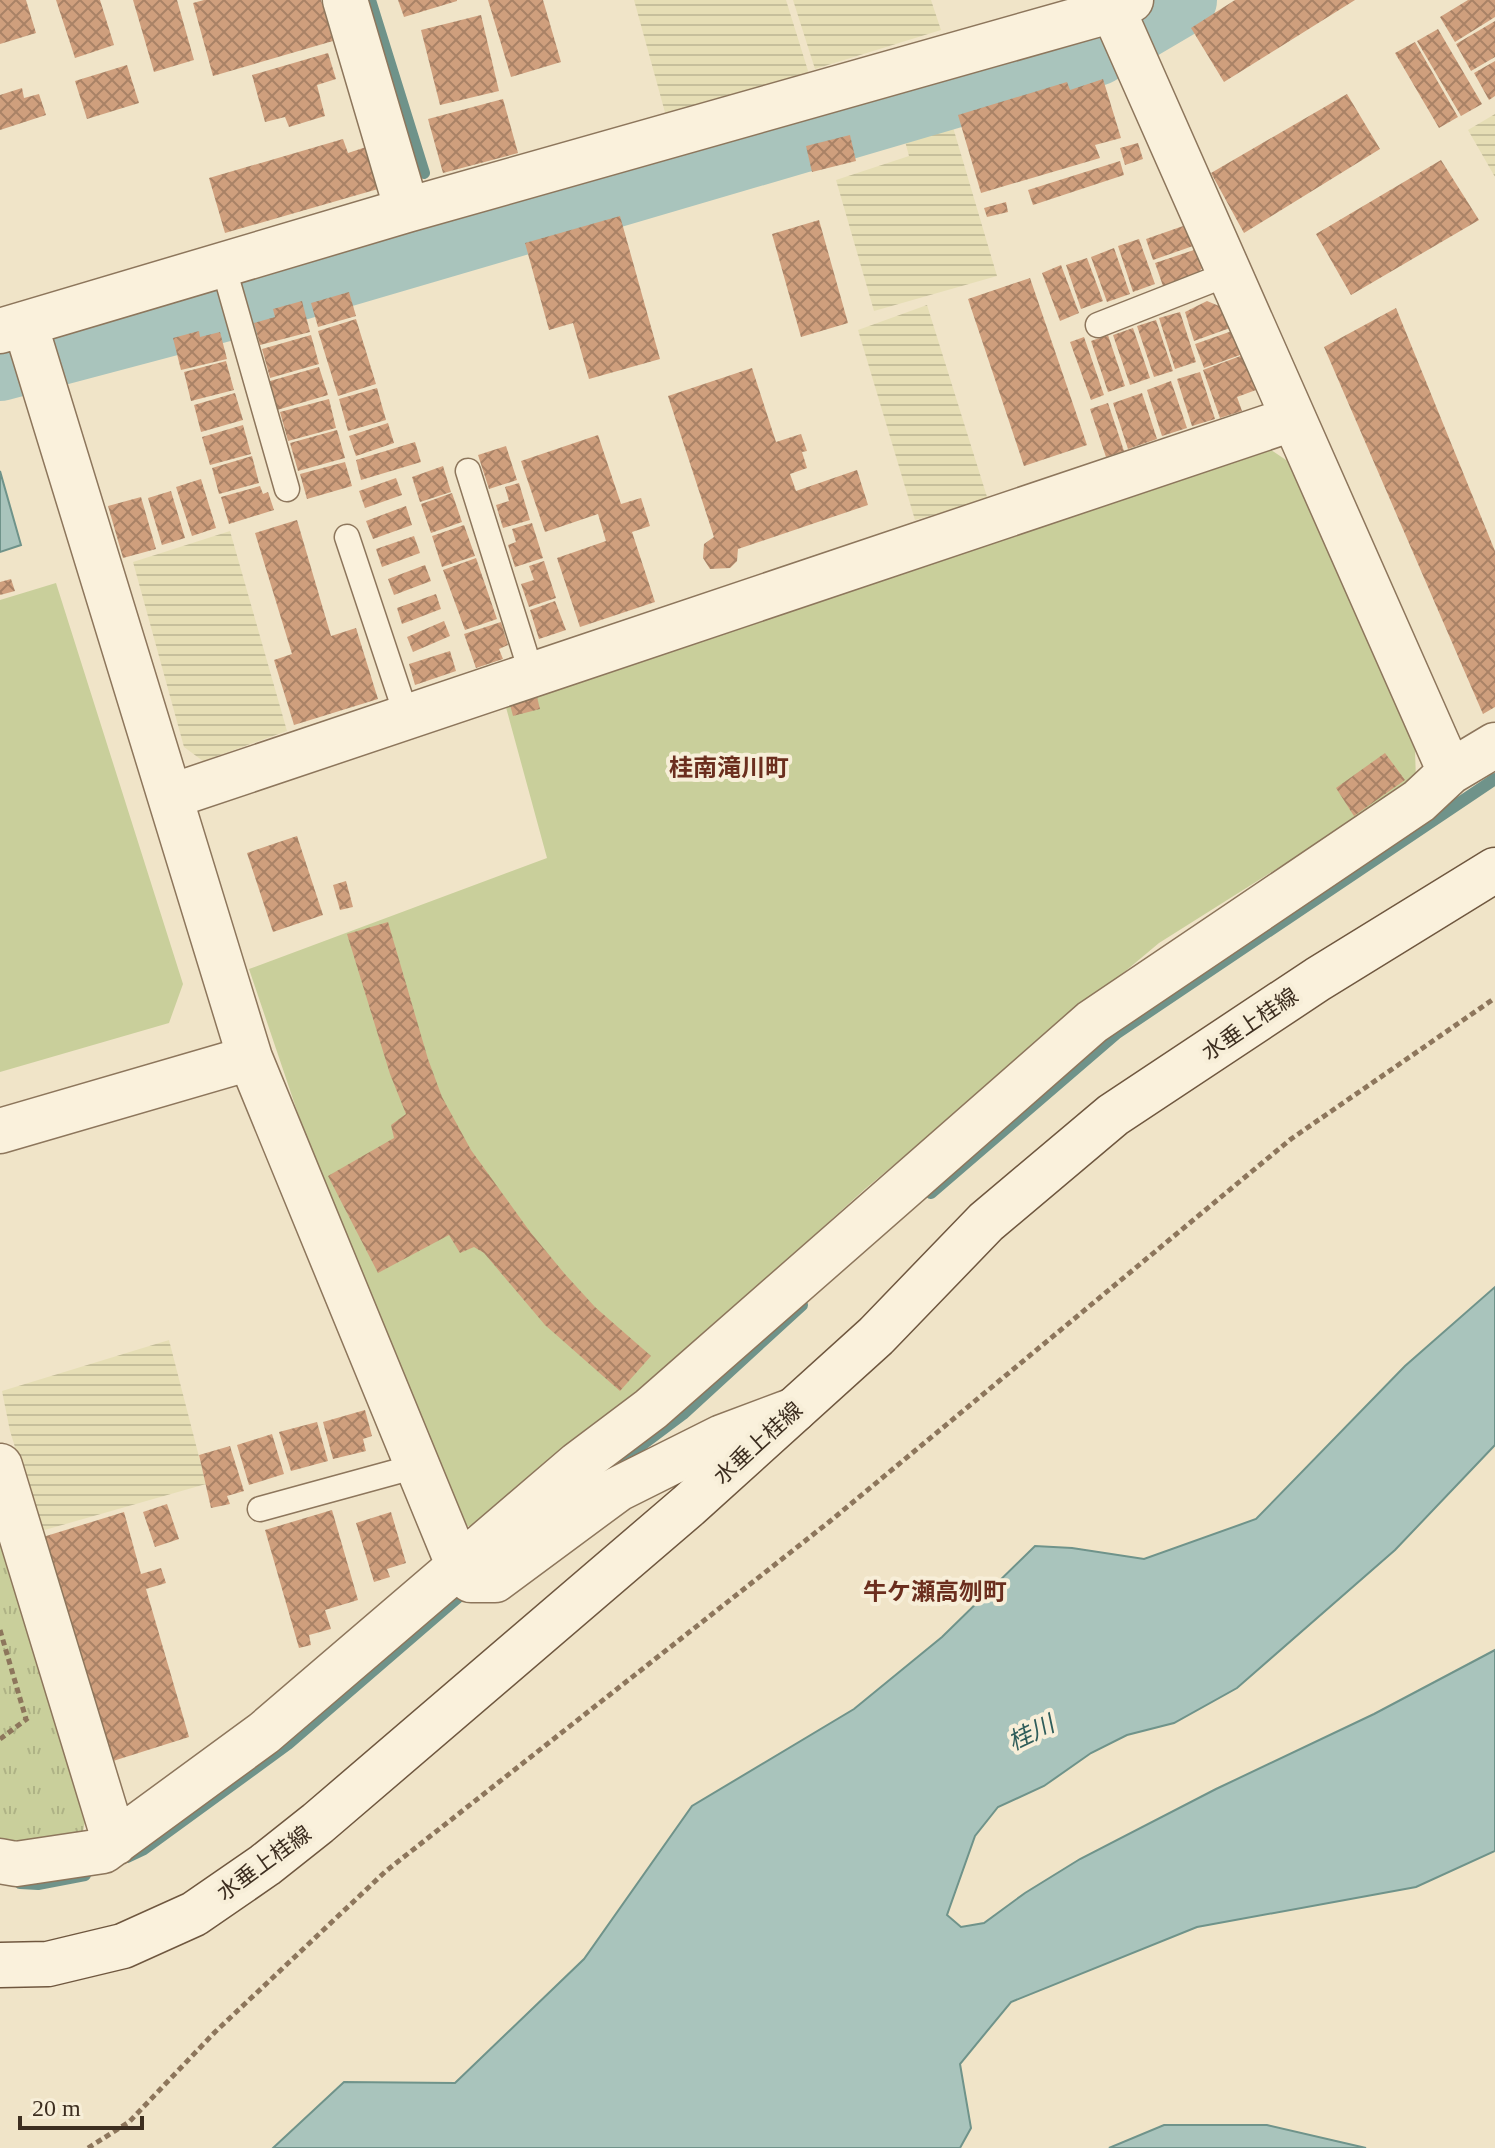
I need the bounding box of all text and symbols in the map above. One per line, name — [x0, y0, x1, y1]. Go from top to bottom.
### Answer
district label: 桂南滝川町 — [669, 755, 789, 781]
street label: 水垂上桂線 — [1197, 983, 1303, 1065]
street label: 水垂上桂線 — [709, 1397, 807, 1489]
district label: 牛ケ瀬高刎町 — [863, 1579, 1007, 1605]
water label: 桂川 — [1004, 1709, 1061, 1755]
street label: 水垂上桂線 — [212, 1821, 316, 1905]
scale bar — [20, 2080, 142, 2130]
text: 20 m — [32, 2095, 81, 2121]

